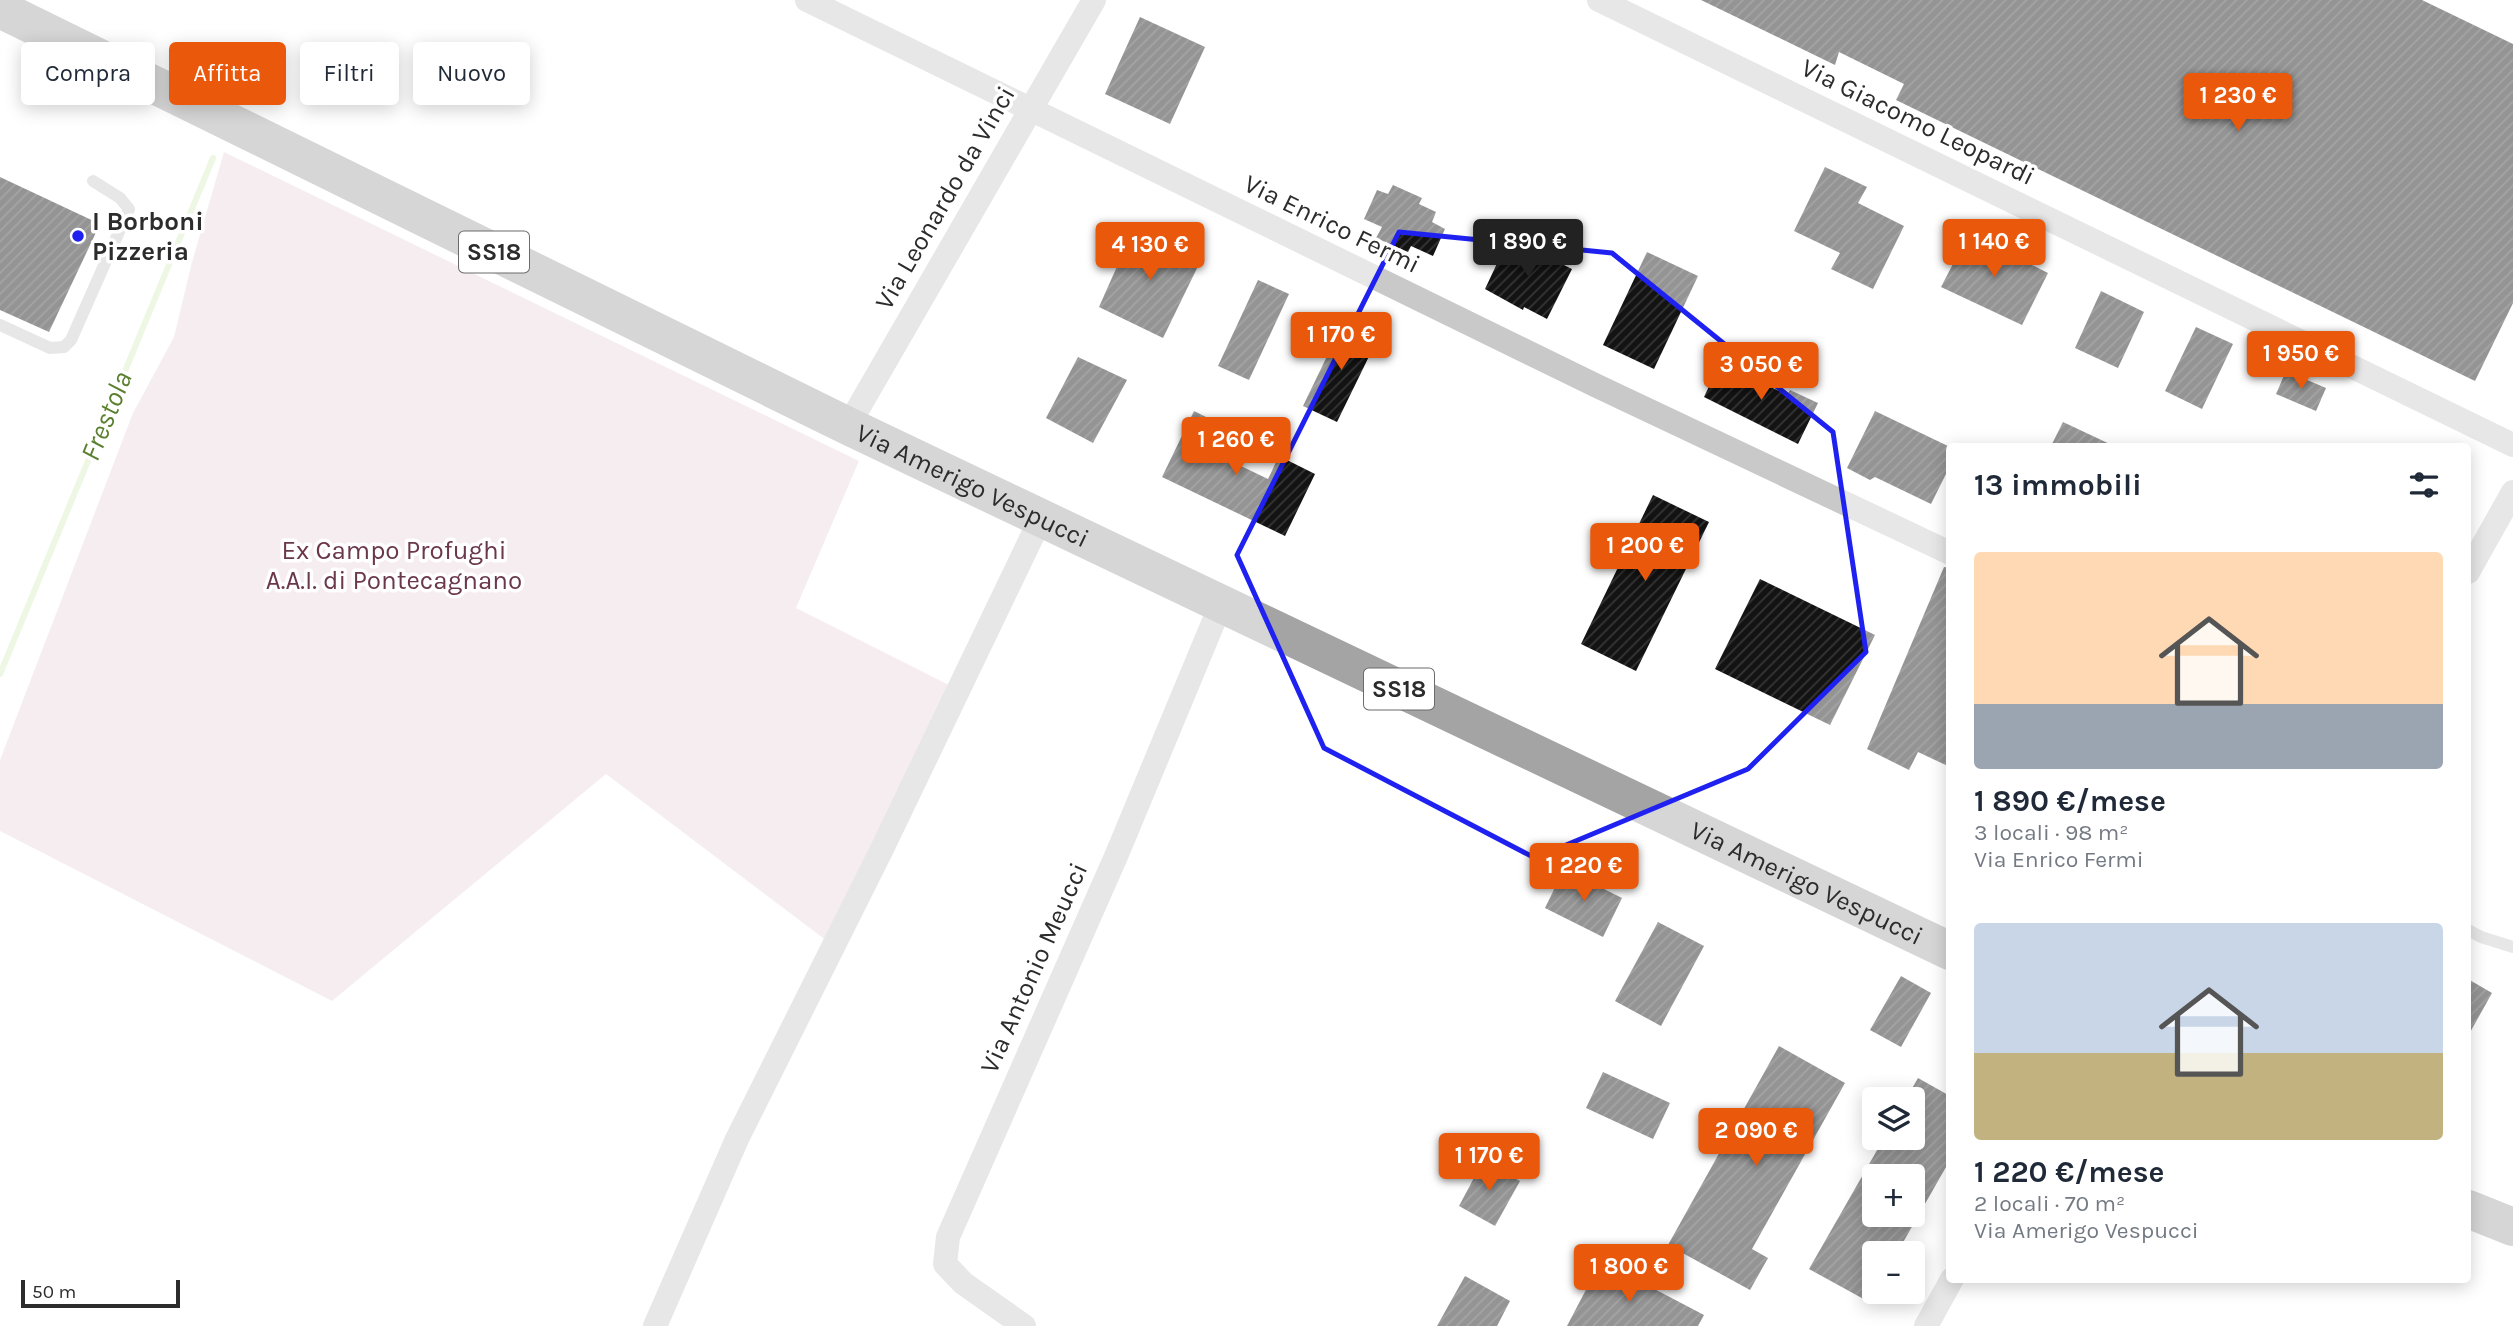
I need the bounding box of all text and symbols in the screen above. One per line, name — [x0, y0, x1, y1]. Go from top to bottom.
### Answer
chip: Compra — [21, 42, 155, 105]
chip: Affitta — [169, 42, 286, 105]
chip: Filtri — [300, 42, 399, 105]
chip: Nuovo — [413, 42, 530, 105]
street label: Via Giacomo Leopardi — [1796, 52, 2040, 192]
pin: 1 230 € — [2173, 74, 2303, 133]
street label: Via Leonardo da Vinci — [868, 81, 1022, 315]
text: 1 230 € — [2199, 82, 2277, 109]
street label: Via Enrico Fermi — [1239, 168, 1425, 280]
place label: I Borboni Pizzeria — [92, 206, 204, 267]
pin: 1 890 € — [1463, 219, 1593, 279]
pin: 1 140 € — [1929, 219, 2059, 279]
pin: 4 130 € — [1085, 222, 1215, 282]
marker: I Borboni Pizzeria — [70, 228, 86, 244]
text: 1 890 € — [1489, 228, 1567, 255]
text: 1 140 € — [1959, 228, 2029, 255]
text: 4 130 € — [1112, 231, 1188, 258]
road number: SS18 — [459, 232, 529, 272]
pin: 1 170 € — [1276, 312, 1406, 372]
text: 1 170 € — [1307, 321, 1375, 348]
pin: 1 950 € — [2236, 332, 2366, 391]
text: 1 950 € — [2263, 340, 2339, 367]
pin: 3 050 € — [1696, 342, 1826, 402]
text: 3 050 € — [1720, 351, 1803, 378]
water label: Frestola — [73, 367, 139, 465]
street label: Via Amerigo Vespucci — [851, 417, 1094, 554]
pin: 1 260 € — [1171, 418, 1301, 477]
text: 1 260 € — [1198, 426, 1274, 453]
icon: filters — [2405, 466, 2443, 504]
text: 13 immobili — [1974, 467, 2142, 503]
pin: 1 200 € — [1580, 524, 1710, 583]
text: 1 200 € — [1606, 532, 1684, 559]
park label: Ex Campo Profughi A.A.I. di Pontecagnano — [266, 535, 522, 596]
icon: home — [2146, 598, 2272, 724]
road number: SS18 — [1364, 668, 1434, 710]
text: 1 890 €/mese — [1974, 783, 2166, 819]
street label: Via Amerigo Vespucci — [1685, 814, 1928, 951]
text: 3 locali · 98 m² — [1974, 819, 2129, 846]
pin: 1 220 € — [1519, 844, 1649, 903]
text: Via Enrico Fermi — [1974, 846, 2144, 873]
text: 1 220 € — [1546, 852, 1622, 879]
street label: Via Antonio Meucci — [974, 858, 1094, 1078]
icon: home — [2146, 969, 2272, 1095]
map controls — [1862, 1087, 1925, 1304]
button: layers — [1862, 1087, 1925, 1150]
pin: 2 090 € — [1691, 1108, 1821, 1168]
text: 2 090 € — [1714, 1117, 1798, 1144]
pin: 1 170 € — [1424, 1134, 1554, 1193]
text: 1 170 € — [1455, 1142, 1523, 1169]
text: 1 220 €/mese — [1974, 1154, 2164, 1190]
button: + — [1862, 1164, 1925, 1227]
text: 2 locali · 70 m² — [1974, 1190, 2125, 1217]
text: Via Amerigo Vespucci — [1974, 1217, 2199, 1244]
button: − — [1862, 1241, 1925, 1304]
pin: 1 800 € — [1564, 1244, 1694, 1304]
text: 1 800 € — [1590, 1253, 1668, 1280]
scale bar — [21, 1277, 180, 1309]
text: 50 m — [32, 1281, 76, 1303]

